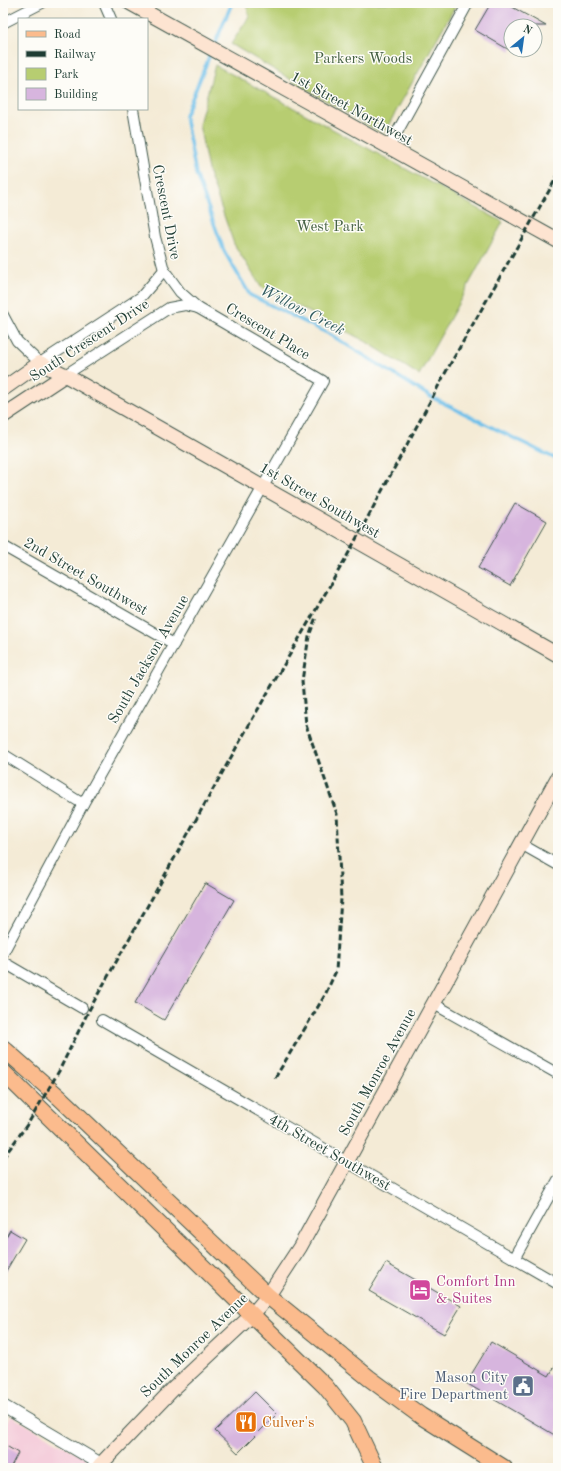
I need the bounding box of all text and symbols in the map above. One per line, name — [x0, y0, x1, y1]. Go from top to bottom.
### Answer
legend — [18, 18, 148, 110]
north arrow — [503, 18, 543, 58]
text: N — [521, 24, 534, 38]
text: Road — [54, 29, 81, 41]
text: Railway — [54, 49, 97, 61]
park label: Parkers Woods — [314, 52, 412, 67]
text: Park — [54, 69, 79, 81]
street label: 1st Street Northwest — [288, 70, 415, 149]
text: Building — [54, 89, 98, 101]
street label: Crescent Drive — [149, 163, 182, 261]
park label: West Park — [296, 220, 364, 235]
water label: Willow Creek — [257, 282, 347, 339]
street label: South Crescent Drive — [27, 297, 152, 385]
street label: Crescent Place — [222, 301, 312, 363]
street label: 1st Street Southwest — [256, 461, 382, 542]
street label: 2nd Street Southwest — [21, 536, 150, 619]
street label: South Jackson Avenue — [106, 593, 192, 727]
street label: South Monroe Avenue — [337, 1007, 420, 1139]
street label: 4th Street Southwest — [266, 1112, 393, 1194]
place label: Comfort Inn & Suites — [436, 1275, 516, 1307]
hotel icon: Comfort Inn & Suites — [407, 1277, 433, 1303]
street label: South Monroe Avenue — [138, 1291, 252, 1401]
place label: Mason City Fire Department — [399, 1371, 508, 1403]
public building icon: Mason City Fire Department — [510, 1373, 536, 1399]
restaurant icon: Culver's — [233, 1409, 259, 1435]
place label: Culver's — [262, 1416, 315, 1431]

